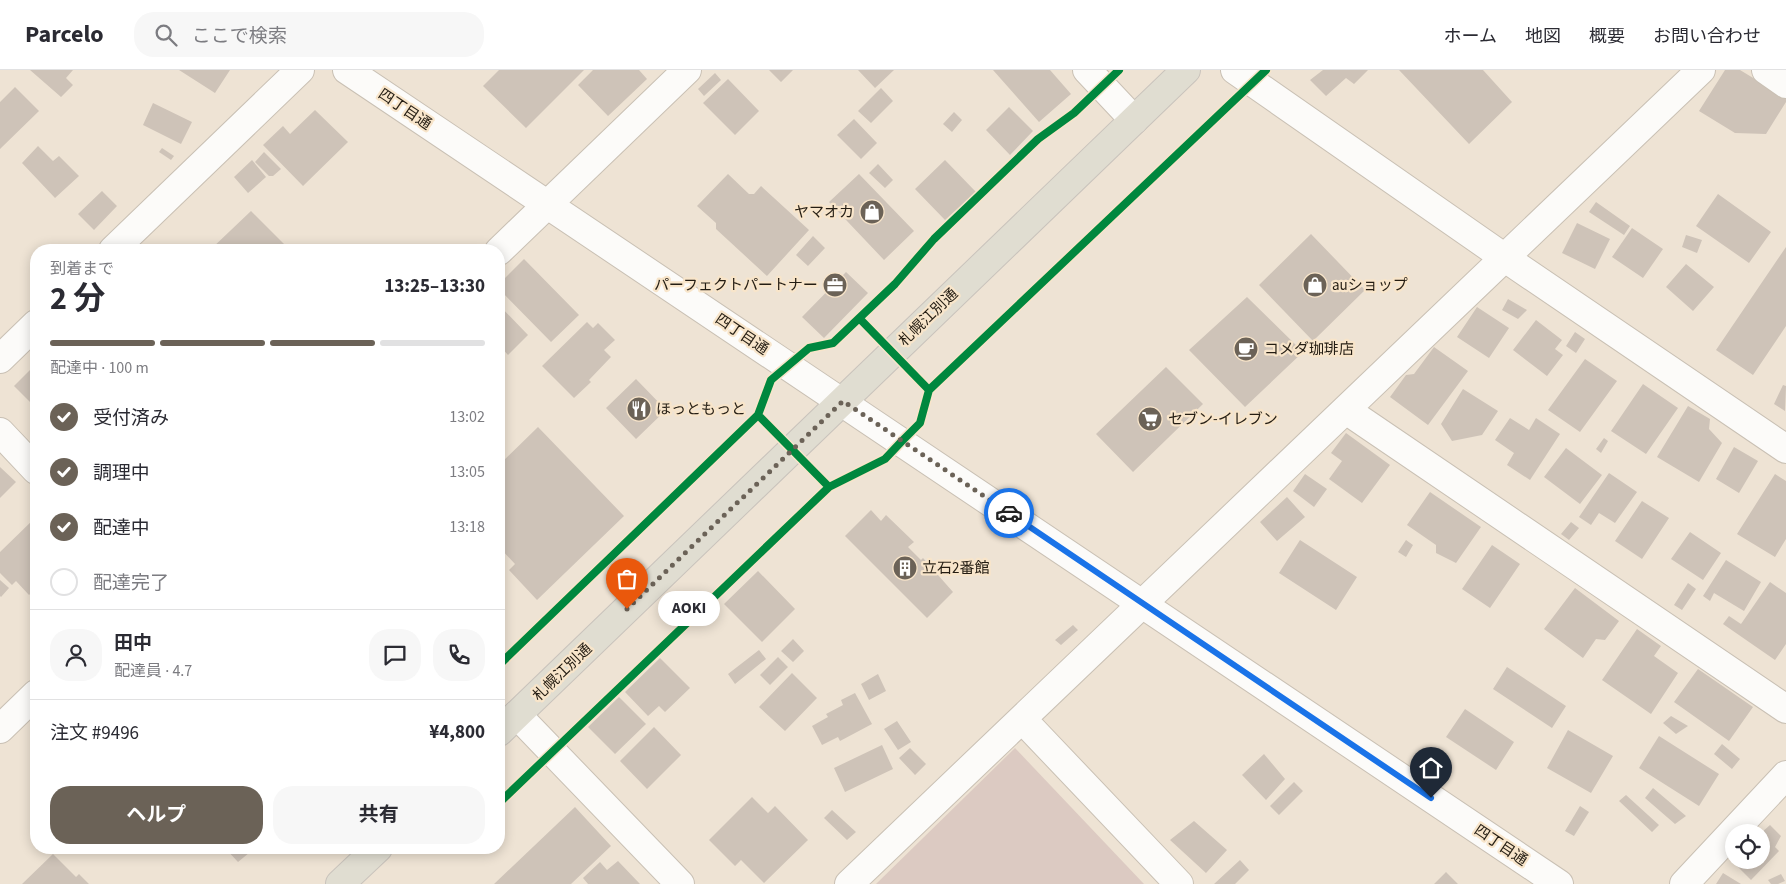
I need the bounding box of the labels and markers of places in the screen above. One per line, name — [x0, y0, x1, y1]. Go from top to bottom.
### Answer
shop icon: ヤマオカ — [859, 199, 885, 225]
place label: ヤマオカ — [794, 202, 854, 223]
office icon: パーフェクトパートナー — [822, 272, 848, 298]
shop icon: auショップ — [1302, 272, 1328, 298]
place label: パーフェクトパートナー — [654, 275, 818, 296]
place label: auショップ — [1332, 275, 1408, 296]
cafe icon: コメダ珈琲店 — [1233, 336, 1259, 362]
place label: コメダ珈琲店 — [1264, 339, 1354, 360]
restaurant icon: ほっともっと — [626, 396, 652, 422]
place label: ほっともっと — [656, 399, 746, 420]
supermarket icon: セブン-イレブン — [1137, 406, 1163, 432]
place label: セブン-イレブン — [1168, 409, 1278, 430]
building icon: 立石2番館 — [892, 555, 918, 581]
pin — [606, 558, 648, 609]
place label: 立石2番館 — [922, 558, 989, 579]
callout: AOKI — [657, 592, 720, 626]
pin — [1410, 747, 1452, 798]

